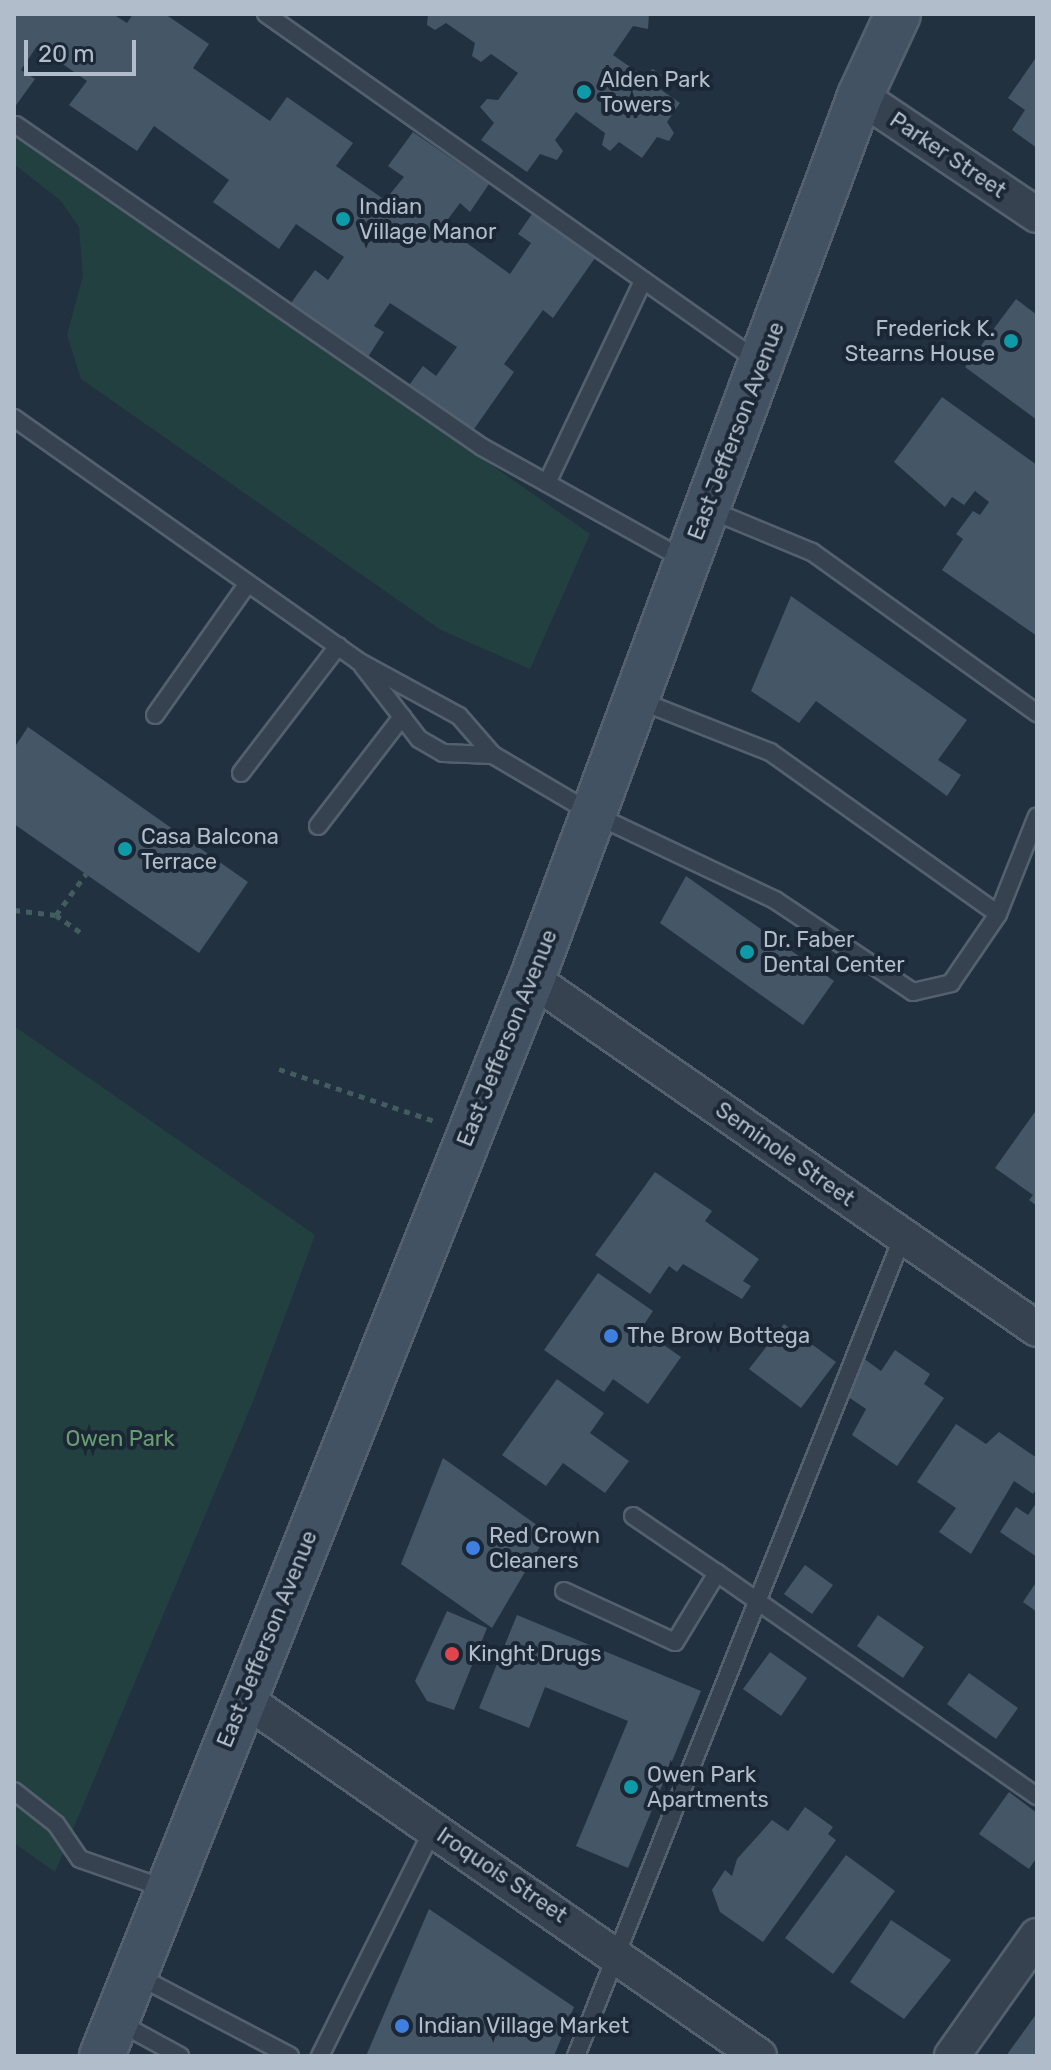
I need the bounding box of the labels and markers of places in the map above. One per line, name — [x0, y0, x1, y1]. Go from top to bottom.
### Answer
place label: Alden Park Towers — [600, 66, 710, 118]
marker: Alden Park Towers — [575, 83, 593, 101]
place label: Indian Village Manor — [359, 193, 496, 244]
marker: Indian Village Manor — [334, 210, 352, 228]
place label: Frederick K. Stearns House — [845, 315, 995, 366]
marker: Frederick K. Stearns House — [1002, 332, 1020, 350]
place label: Casa Balcona Terrace — [141, 823, 279, 874]
marker: Casa Balcona Terrace — [116, 840, 134, 858]
place label: Dr. Faber Dental Center — [763, 926, 905, 978]
marker: Dr. Faber Dental Center — [738, 943, 756, 961]
place label: The Brow Bottega — [627, 1323, 811, 1349]
marker: The Brow Bottega — [602, 1327, 620, 1345]
place label: Red Crown Cleaners — [489, 1522, 600, 1574]
marker: Red Crown Cleaners — [464, 1539, 482, 1557]
place label: Kinght Drugs — [468, 1641, 601, 1667]
marker: Kinght Drugs — [443, 1645, 461, 1663]
place label: Owen Park Apartments — [647, 1761, 769, 1812]
marker: Owen Park Apartments — [622, 1778, 640, 1796]
place label: Indian Village Market — [418, 2013, 630, 2039]
marker: Indian Village Market — [393, 2017, 411, 2035]

